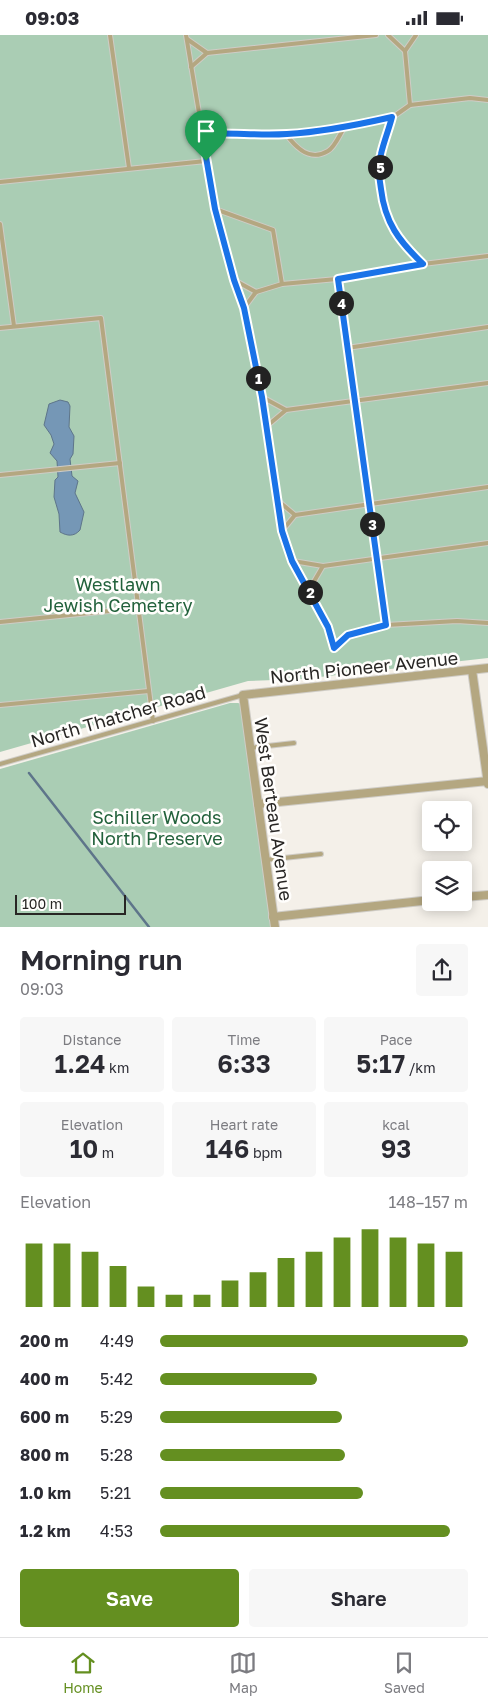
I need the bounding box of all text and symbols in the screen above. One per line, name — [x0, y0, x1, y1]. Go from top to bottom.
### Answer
text: 09:03 — [25, 6, 79, 29]
pin — [185, 110, 227, 161]
icon: arrive — [192, 117, 220, 145]
pin: 5 — [368, 155, 392, 179]
text: 5 — [376, 159, 385, 176]
pin: 4 — [328, 291, 354, 315]
text: 4 — [337, 295, 346, 312]
pin: 1 — [246, 365, 270, 391]
text: 1 — [255, 370, 262, 387]
pin: 3 — [360, 511, 384, 537]
text: 3 — [368, 516, 377, 533]
park label: Westlawn Jewish Cemetery — [43, 573, 193, 616]
pin: 2 — [298, 579, 322, 605]
text: 2 — [306, 584, 315, 601]
street label: North Pioneer Avenue — [269, 646, 459, 688]
street label: North Thatcher Road — [28, 680, 208, 752]
street label: West Berteau Avenue — [250, 716, 298, 902]
map controls — [422, 801, 472, 911]
button: locate — [422, 801, 472, 851]
park label: Schiller Woods North Preserve — [91, 806, 223, 849]
button: layers — [422, 861, 472, 911]
scale bar — [15, 892, 126, 915]
text: 100 m — [22, 895, 62, 912]
text: Morning run — [20, 943, 183, 976]
button: share — [416, 944, 468, 996]
text: 09:03 — [20, 979, 64, 999]
text: Distance — [63, 1031, 121, 1048]
text: Time — [228, 1031, 260, 1048]
text: Pace — [380, 1031, 412, 1048]
text: 1.24 — [55, 1048, 106, 1079]
text: 6:33 — [217, 1048, 271, 1079]
text: 5:17 — [356, 1048, 405, 1079]
text: km — [106, 1059, 129, 1076]
text: /km — [405, 1059, 436, 1076]
text: Elevation — [61, 1116, 123, 1133]
text: Heart rate — [210, 1116, 278, 1133]
text: kcal — [382, 1116, 410, 1133]
text: 10 — [70, 1133, 98, 1164]
text: 146 — [205, 1133, 249, 1164]
text: 93 — [381, 1133, 411, 1164]
text: m — [98, 1144, 114, 1161]
text: bpm — [249, 1144, 283, 1161]
text: Elevation — [20, 1192, 91, 1212]
text: 148–157 m — [389, 1192, 468, 1212]
text: 200 m — [20, 1331, 69, 1351]
text: 4:49 — [100, 1331, 134, 1351]
text: 400 m — [20, 1369, 69, 1389]
text: 5:42 — [100, 1369, 133, 1389]
text: 600 m — [20, 1407, 69, 1427]
text: 5:29 — [100, 1407, 133, 1427]
text: 800 m — [20, 1445, 69, 1465]
text: 5:28 — [100, 1445, 133, 1465]
text: 1.0 km — [20, 1483, 71, 1503]
text: 5:21 — [100, 1483, 131, 1503]
text: 1.2 km — [20, 1521, 70, 1541]
text: 4:53 — [100, 1521, 133, 1541]
button: Save — [20, 1569, 239, 1627]
button: Share — [249, 1569, 468, 1627]
tab: Home — [63, 1649, 103, 1696]
tab: Map — [229, 1649, 258, 1696]
tab: Saved — [384, 1649, 425, 1696]

